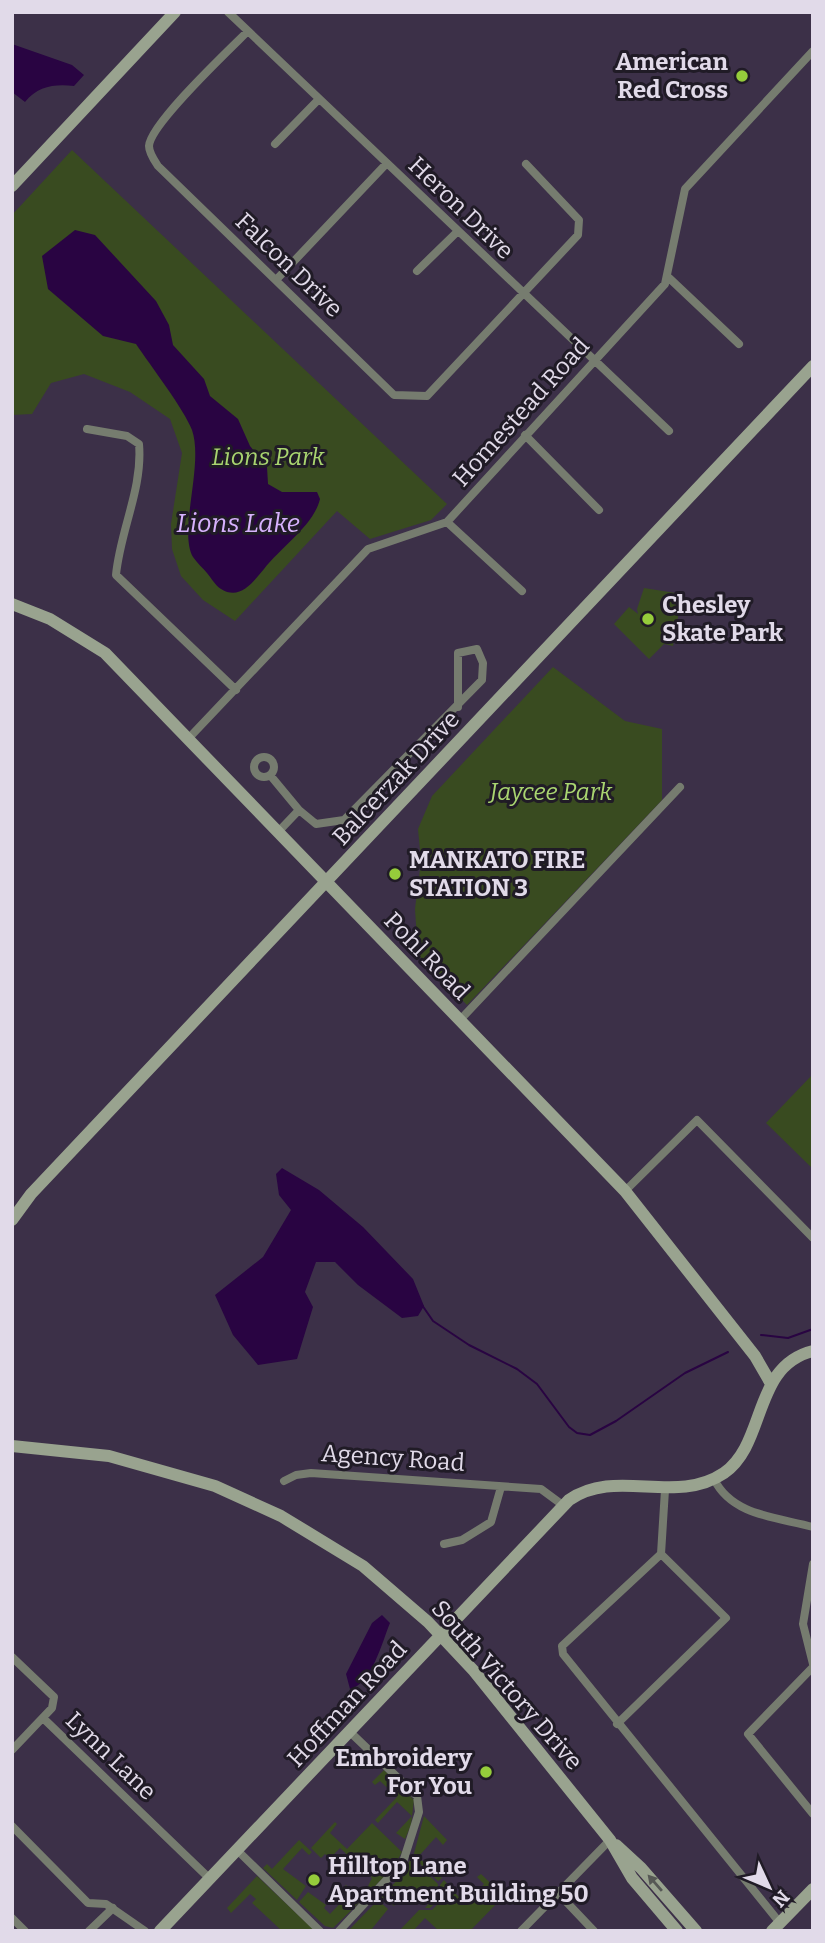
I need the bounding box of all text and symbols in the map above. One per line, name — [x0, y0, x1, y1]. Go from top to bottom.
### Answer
place label: American Red Cross — [615, 48, 729, 104]
marker: American Red Cross — [734, 68, 750, 84]
street label: Heron Drive — [403, 151, 519, 265]
street label: Falcon Drive — [230, 207, 348, 323]
street label: Homestead Road — [447, 332, 595, 492]
park label: Lions Park — [211, 443, 326, 471]
water label: Lions Lake — [176, 508, 300, 539]
place label: Chesley Skate Park — [662, 591, 784, 647]
marker: Chesley Skate Park — [640, 611, 656, 627]
street label: Balcerzak Drive — [327, 705, 465, 851]
park label: Jaycee Park — [488, 778, 613, 806]
place label: MANKATO FIRE STATION 3 — [409, 846, 585, 902]
marker: MANKATO FIRE STATION 3 — [387, 866, 403, 882]
street label: Pohl Road — [378, 906, 476, 1006]
street label: Agency Road — [320, 1439, 466, 1477]
street label: South Victory Drive — [426, 1595, 588, 1775]
street label: Hoffman Road — [282, 1635, 412, 1773]
street label: Lynn Lane — [60, 1706, 162, 1806]
place label: Embroidery For You — [336, 1744, 473, 1800]
marker: Embroidery For You — [478, 1764, 494, 1780]
place label: Hilltop Lane Apartment Building 50 — [328, 1852, 589, 1908]
north arrow — [734, 1852, 804, 1922]
marker: Hilltop Lane Apartment Building 50 — [306, 1872, 322, 1888]
one-way arrow — [648, 1875, 663, 1892]
text: N — [767, 1885, 794, 1912]

